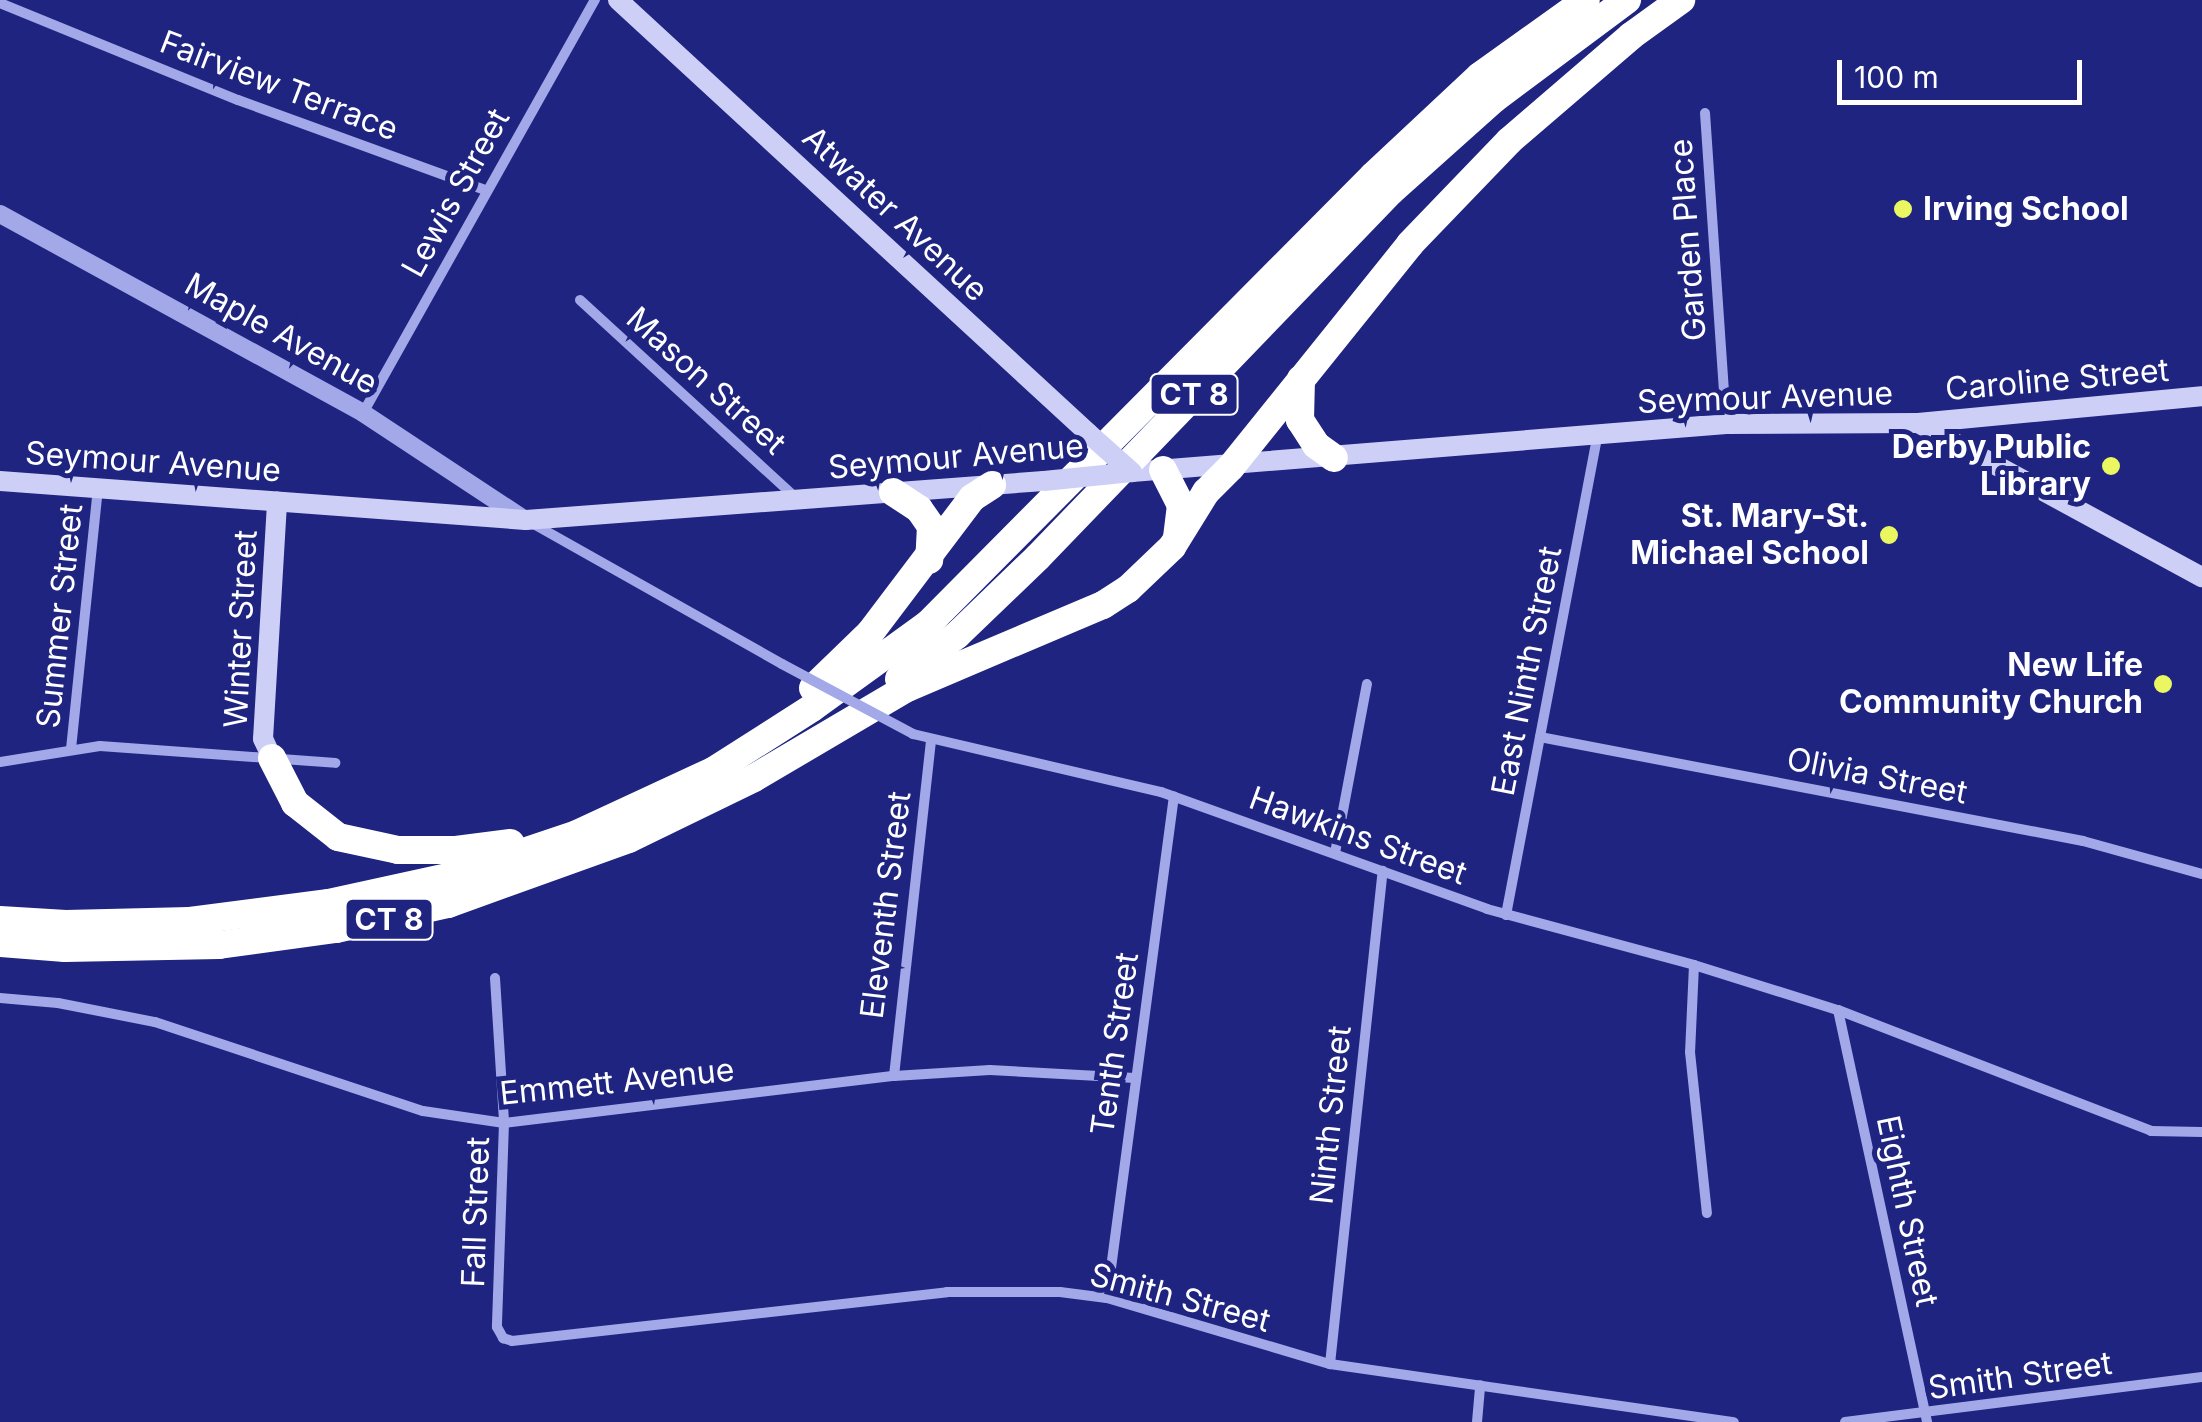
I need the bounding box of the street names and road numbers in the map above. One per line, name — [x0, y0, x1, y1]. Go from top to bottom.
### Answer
street label: Fairview Terrace — [155, 23, 403, 149]
street label: Lewis Street — [394, 102, 518, 284]
street label: Atwater Avenue — [795, 119, 995, 309]
street label: Garden Place — [1662, 138, 1714, 342]
street label: Maple Avenue — [178, 265, 384, 403]
street label: Mason Street — [618, 299, 794, 463]
street label: Caroline Street — [1944, 351, 2170, 409]
road number: CT 8 — [1149, 369, 1239, 419]
street label: Seymour Avenue — [1636, 374, 1894, 422]
street label: Seymour Avenue — [827, 427, 1085, 487]
street label: Seymour Avenue — [24, 434, 282, 490]
street label: Summer Street — [29, 502, 91, 730]
street label: Winter Street — [217, 529, 265, 729]
street label: East Ninth Street — [1484, 543, 1570, 799]
street label: Olivia Street — [1784, 740, 1970, 812]
street label: Hawkins Street — [1244, 779, 1472, 893]
street label: Eleventh Street — [853, 789, 919, 1021]
road number: CT 8 — [344, 894, 434, 944]
street label: Tenth Street — [1083, 950, 1147, 1138]
street label: Ninth Street — [1303, 1024, 1359, 1206]
street label: Emmett Avenue — [498, 1051, 736, 1113]
street label: Eighth Street — [1868, 1112, 1946, 1310]
street label: Fall Street — [454, 1136, 498, 1288]
street label: Smith Street — [1086, 1256, 1274, 1340]
street label: Smith Street — [1926, 1344, 2114, 1408]

